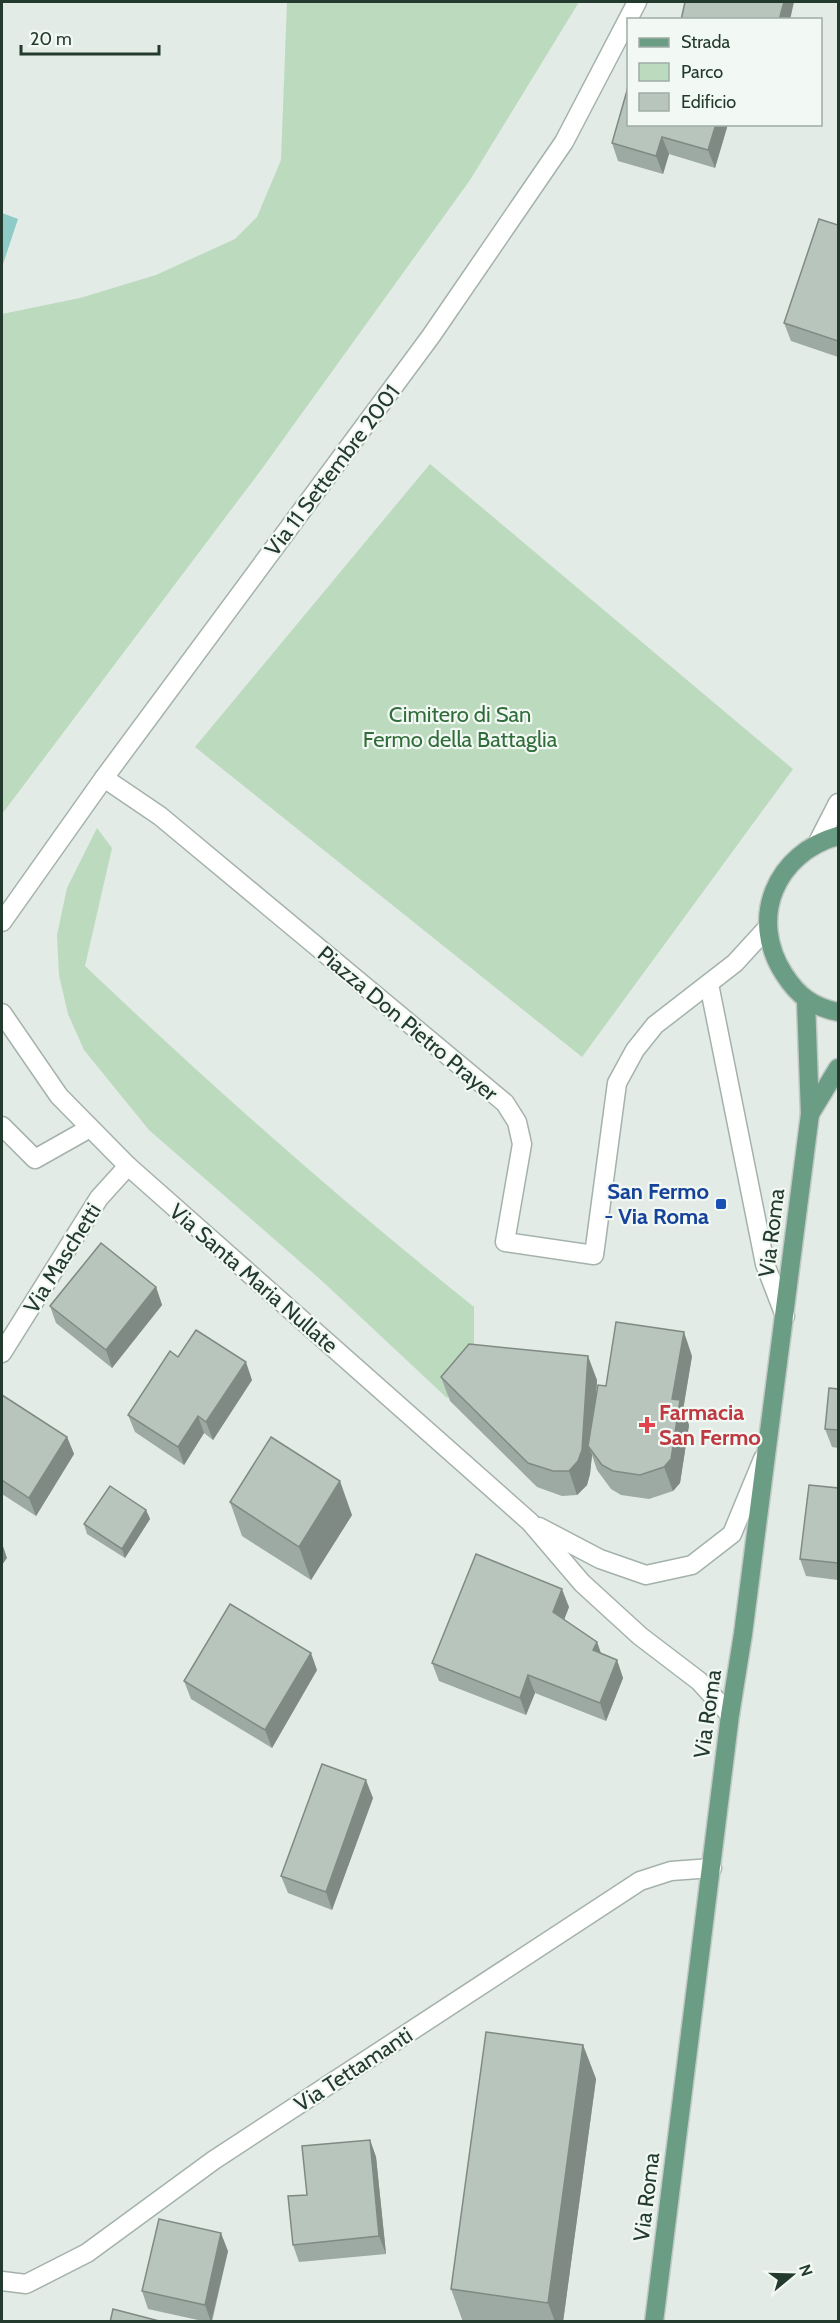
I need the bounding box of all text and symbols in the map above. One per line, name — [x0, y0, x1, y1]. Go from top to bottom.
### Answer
scale bar — [21, 18, 159, 56]
legend — [627, 18, 822, 126]
text: 20 m — [30, 28, 72, 50]
text: Strada — [681, 31, 731, 53]
text: Parco — [681, 61, 723, 83]
text: Edificio — [681, 91, 736, 113]
street label: Via 11 Settembre 2001 — [259, 379, 406, 561]
park label: Cimitero di San Fermo della Battaglia — [363, 701, 558, 753]
street label: Piazza Don Pietro Prayer — [312, 940, 503, 1107]
place label: San Fermo - Via Roma — [604, 1178, 709, 1230]
street label: Via Roma — [753, 1187, 790, 1279]
marker: San Fermo - Via Roma — [714, 1197, 728, 1211]
street label: Via Maschetti — [18, 1198, 107, 1318]
street label: Via Santa Maria Nullate — [164, 1198, 343, 1359]
place label: Farmacia San Fermo — [659, 1399, 761, 1451]
marker: Farmacia San Fermo — [640, 1418, 654, 1432]
street label: Via Roma — [688, 1668, 727, 1760]
street label: Via Tettamanti — [289, 2021, 417, 2118]
street label: Via Roma — [628, 2151, 665, 2243]
north arrow — [762, 2245, 822, 2305]
text: N — [795, 2262, 817, 2279]

